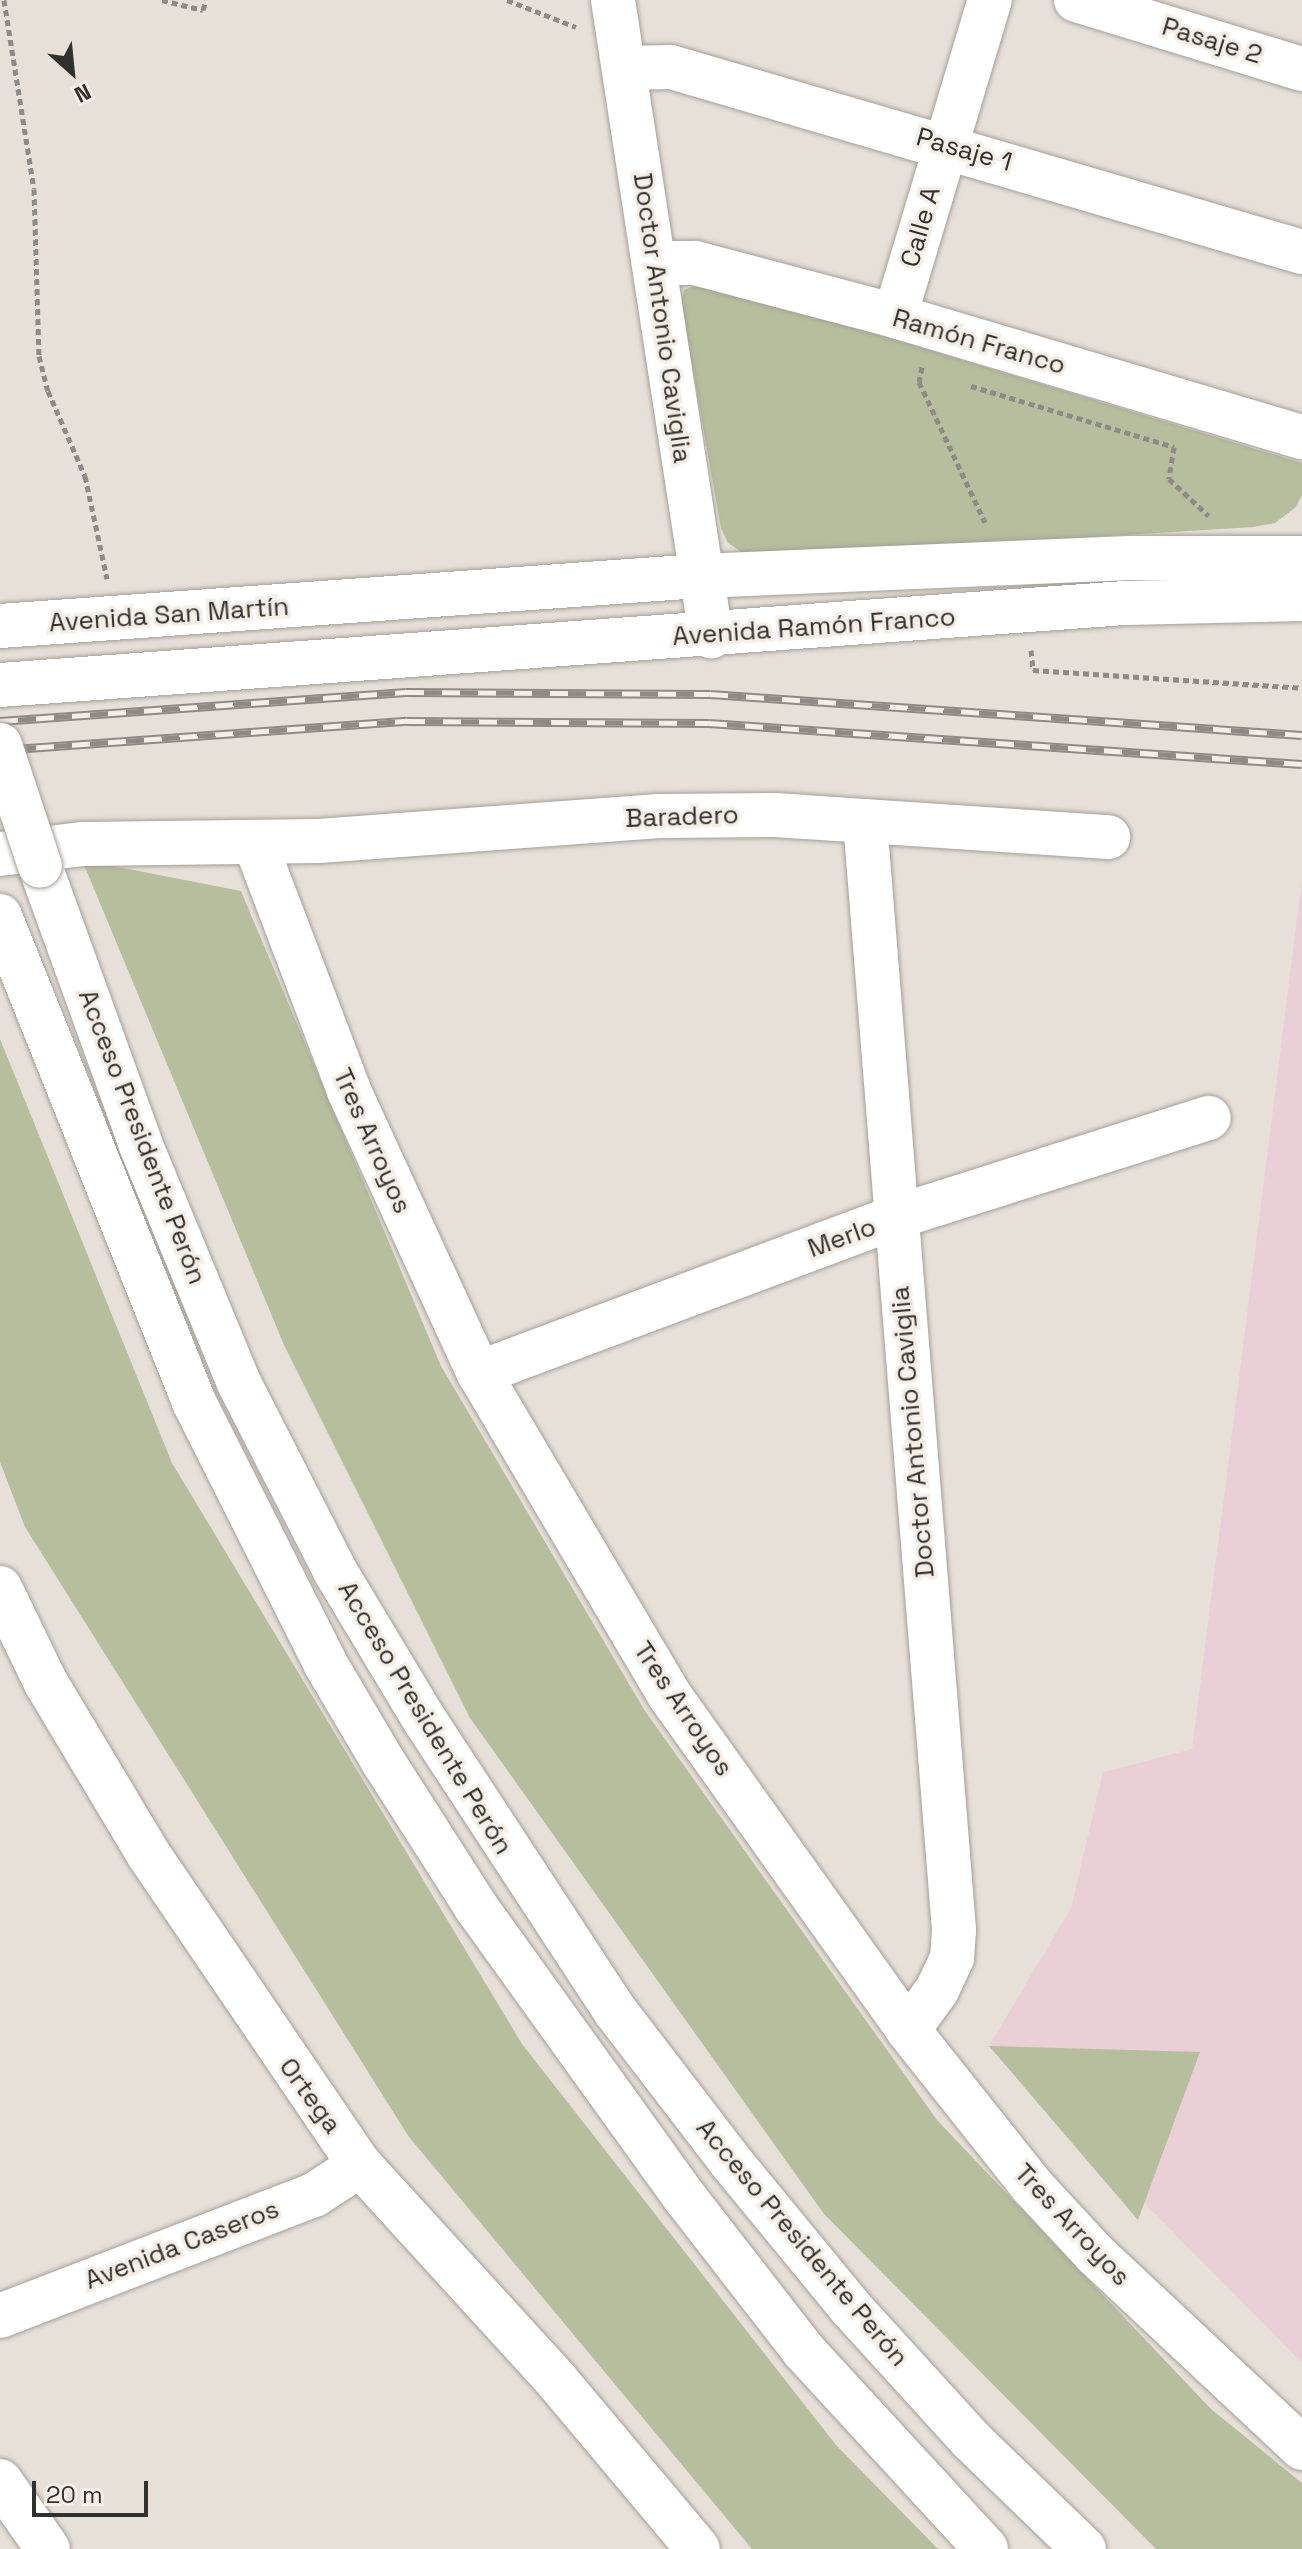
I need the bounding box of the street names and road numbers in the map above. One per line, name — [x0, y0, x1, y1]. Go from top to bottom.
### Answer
street label: Pasaje 2 — [1158, 11, 1266, 71]
street label: Pasaje 1 — [913, 121, 1015, 179]
street label: Doctor Antonio Caviglia — [626, 171, 698, 465]
street label: Calle A — [895, 183, 947, 271]
street label: Ramón Franco — [889, 302, 1069, 382]
street label: Avenida San Martín — [48, 591, 290, 639]
street label: Avenida Ramón Franco — [671, 602, 957, 652]
street label: Baradero — [625, 799, 739, 835]
street label: Acceso Presidente Perón — [71, 985, 213, 1289]
street label: Tres Arroyos — [326, 1064, 418, 1218]
street label: Merlo — [804, 1211, 880, 1265]
street label: Doctor Antonio Caviglia — [885, 1285, 941, 1579]
street label: Acceso Presidente Perón — [331, 1576, 519, 1860]
street label: Tres Arroyos — [627, 1636, 739, 1782]
street label: Ortega — [272, 2052, 348, 2140]
street label: Acceso Presidente Perón — [689, 2113, 915, 2373]
street label: Tres Arroyos — [1007, 2157, 1137, 2293]
street label: Avenida Caseros — [81, 2194, 283, 2296]

